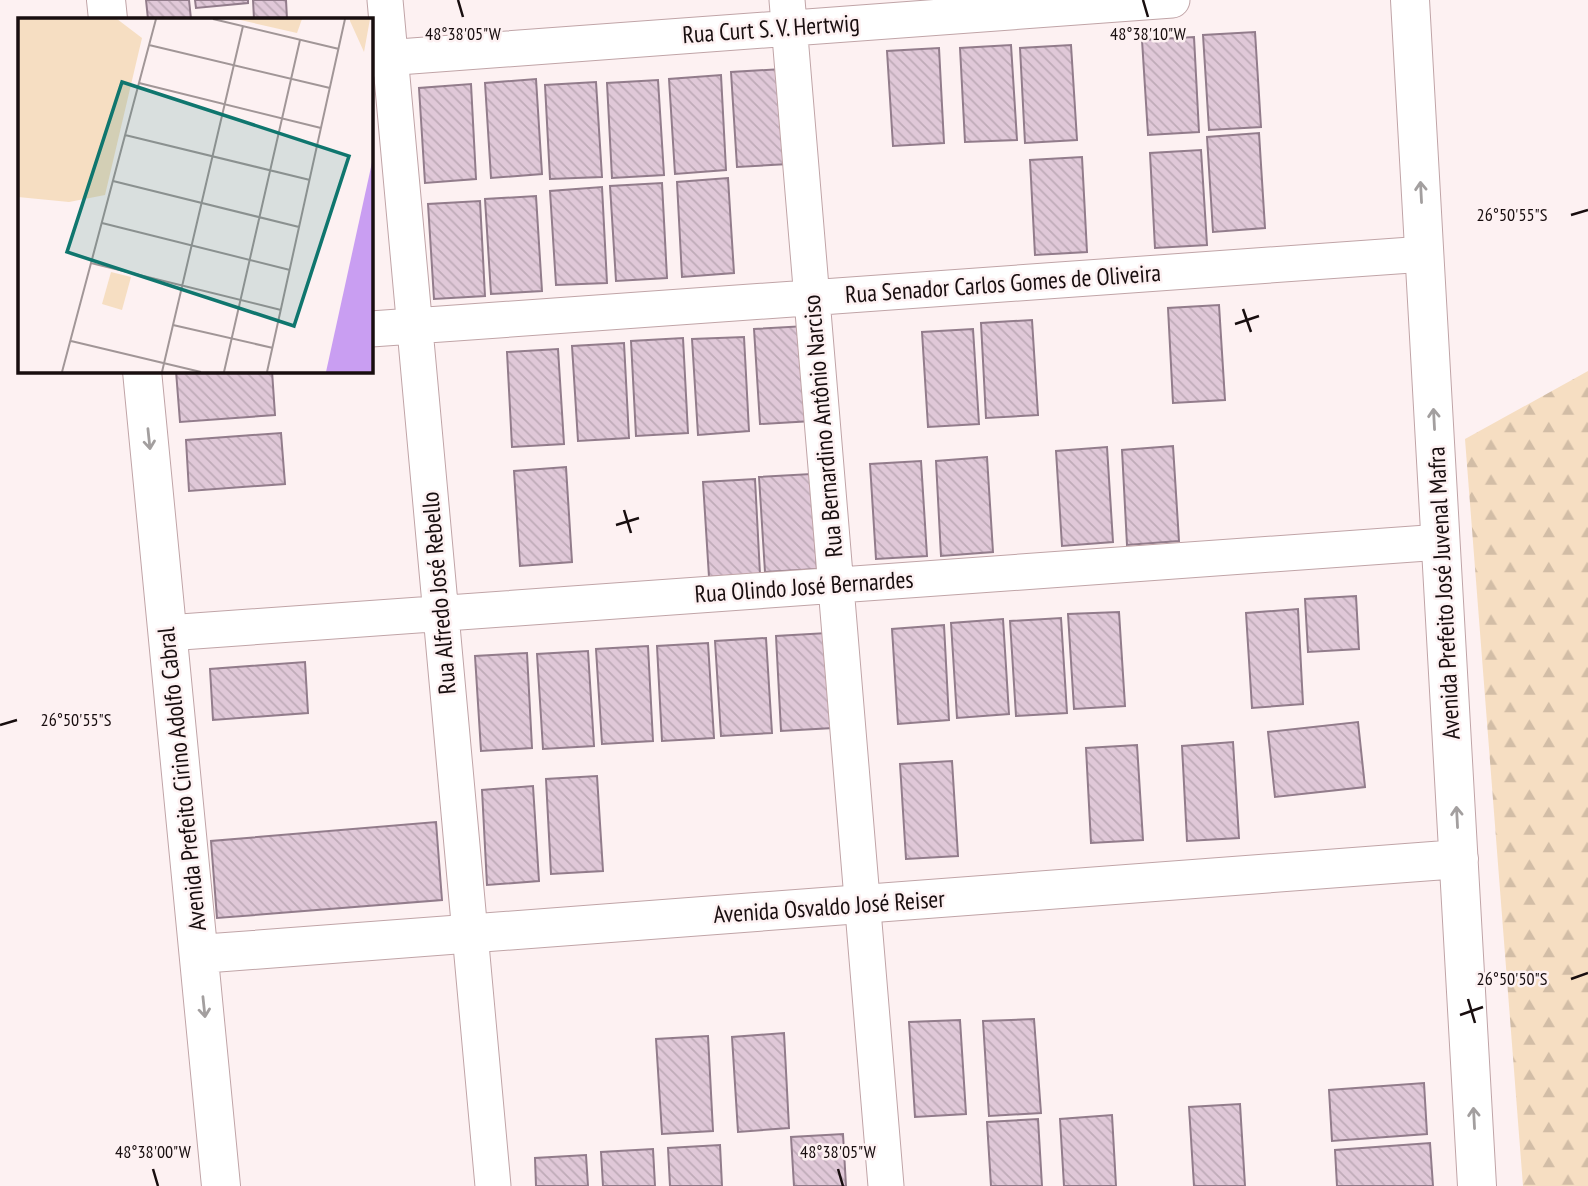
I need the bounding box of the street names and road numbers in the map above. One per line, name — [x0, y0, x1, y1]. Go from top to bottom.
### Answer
street label: Rua Curt S. V. Hertwig — [681, 7, 860, 50]
street label: Rua Senador Carlos Gomes de Oliveira — [844, 257, 1162, 310]
street label: Rua Bernardino Antônio Narciso — [796, 294, 849, 559]
street label: Avenida Prefeito José Juvenal Mafra — [1420, 446, 1467, 740]
street label: Rua Alfredo José Rebello — [414, 491, 463, 696]
street label: Rua Olindo José Bernardes — [694, 563, 914, 610]
street label: Avenida Prefeito Cirino Adolfo Cabral — [150, 625, 213, 932]
street label: Avenida Osvaldo José Reiser — [712, 883, 946, 930]

